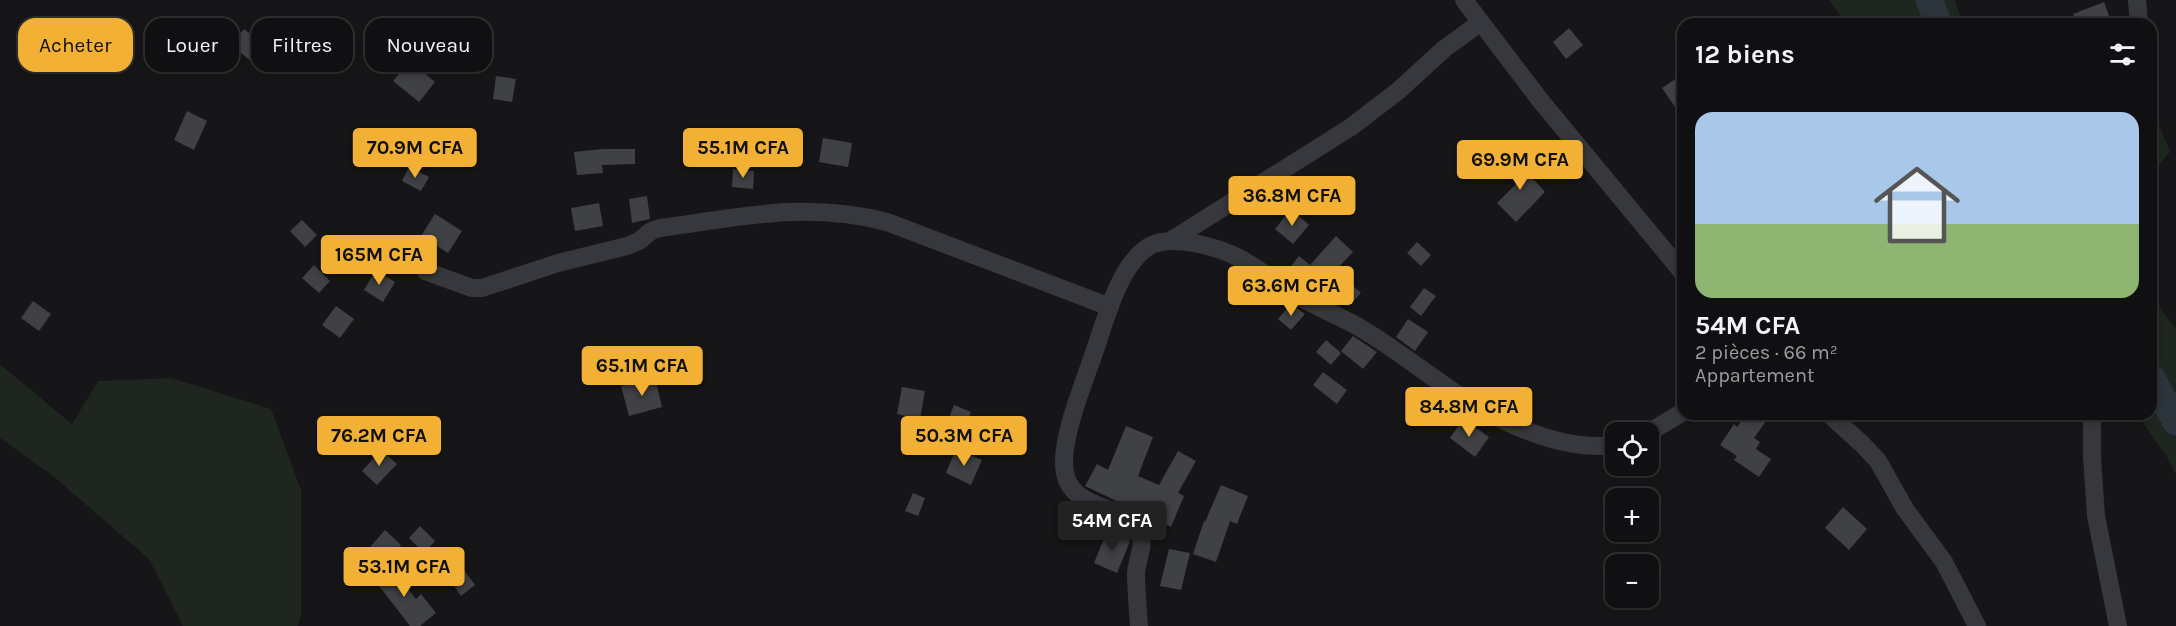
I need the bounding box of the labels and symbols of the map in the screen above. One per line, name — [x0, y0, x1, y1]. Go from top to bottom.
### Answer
pin: 70.9M CFA — [346, 128, 484, 179]
pin: 55.1M CFA — [674, 128, 812, 179]
pin: 69.9M CFA — [1451, 140, 1589, 191]
pin: 36.8M CFA — [1223, 176, 1361, 227]
pin: 165M CFA — [317, 235, 441, 286]
pin: 63.6M CFA — [1222, 266, 1360, 317]
pin: 65.1M CFA — [573, 346, 711, 397]
pin: 84.8M CFA — [1400, 387, 1538, 438]
pin: 76.2M CFA — [310, 416, 448, 467]
pin: 50.3M CFA — [895, 416, 1033, 467]
pin: 54M CFA — [1057, 501, 1167, 552]
pin: 53.1M CFA — [335, 547, 473, 598]

